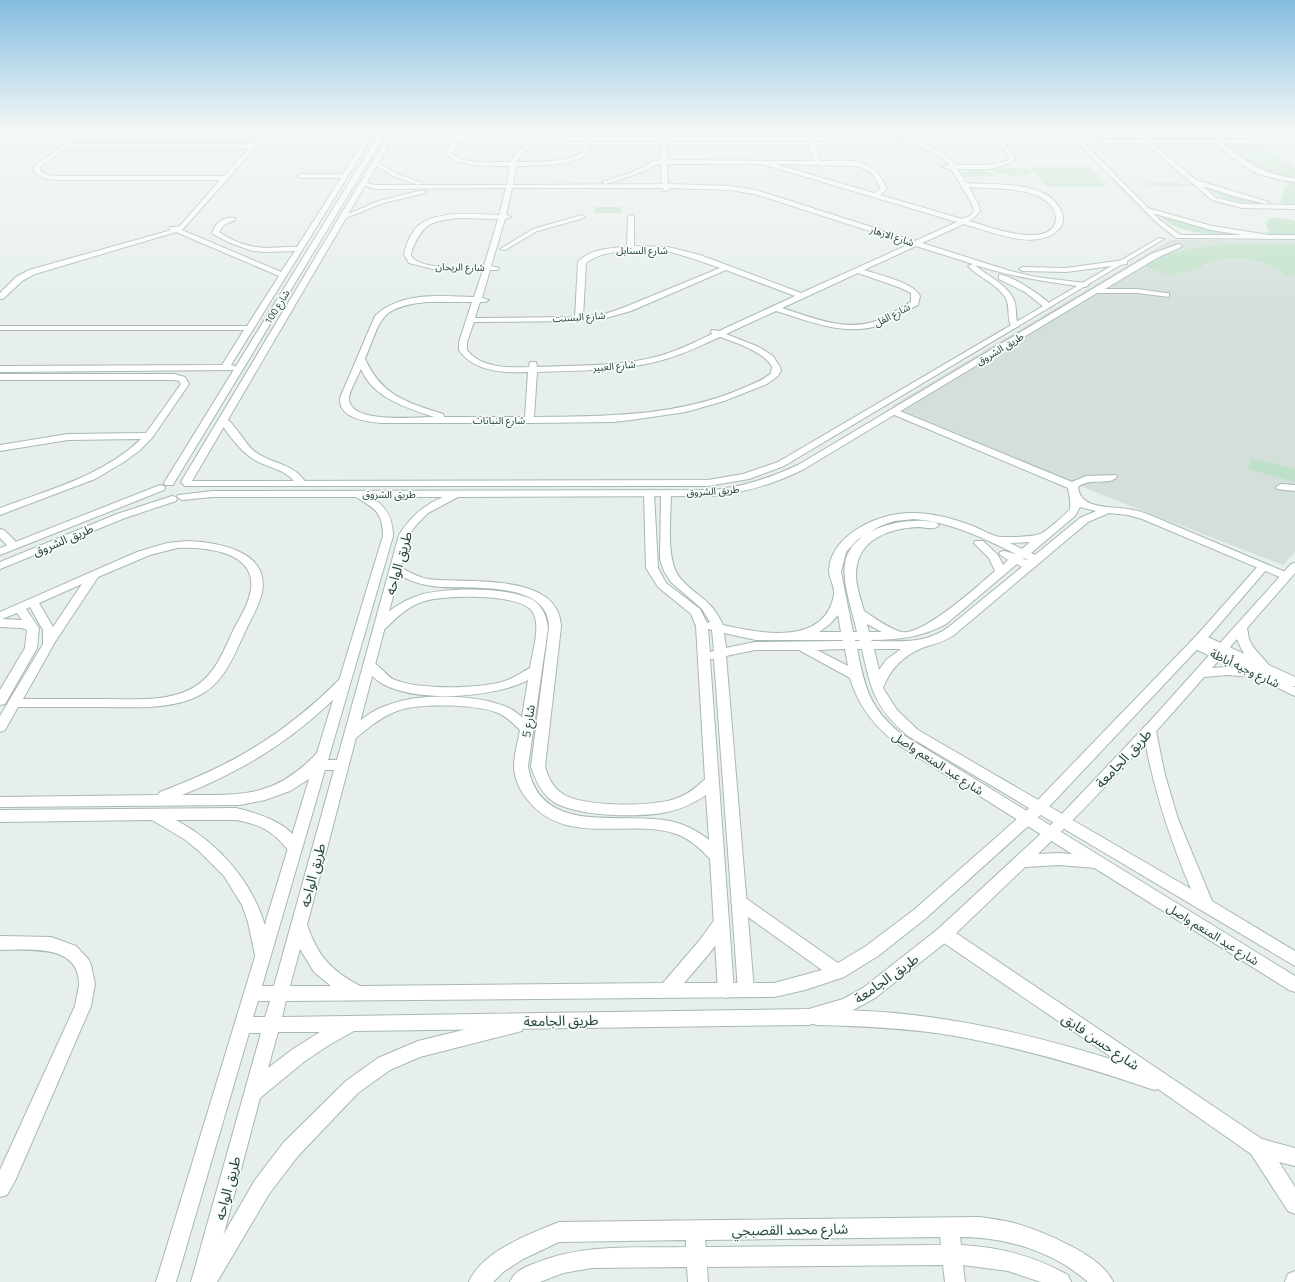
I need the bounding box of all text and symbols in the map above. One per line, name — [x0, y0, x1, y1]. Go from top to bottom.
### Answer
street label: شارع الازهار — [867, 222, 916, 250]
street label: شارع السنابل — [616, 243, 668, 258]
street label: شارع الريحان — [435, 259, 485, 275]
street label: شارع 100 — [260, 287, 294, 327]
street label: شارع الفل — [871, 299, 913, 331]
street label: شارع البسنت — [552, 308, 606, 326]
street label: طريق الشروق — [973, 329, 1027, 369]
street label: شارع العبير — [591, 357, 636, 375]
street label: شارع النباتات — [473, 413, 525, 428]
street label: طريق الشروق — [686, 482, 740, 500]
street label: طريق الشروق — [362, 487, 416, 502]
street label: طريق الشروق — [30, 519, 96, 561]
street label: طريق الواحه — [379, 529, 417, 597]
street label: شارع وجيه أباظة — [1207, 644, 1283, 692]
street label: شارع 5 — [516, 703, 540, 739]
street label: طريق الجامعة — [1090, 724, 1156, 792]
street label: شارع عبد المنعم واصل — [889, 726, 987, 800]
street label: طريق الواحه — [293, 841, 331, 909]
street label: شارع عبد المنعم واصل — [1163, 898, 1263, 970]
street label: طريق الجامعة — [849, 948, 923, 1008]
street label: شارع حسن فايق — [1057, 1007, 1144, 1076]
street label: طريق الجامعة — [524, 1009, 598, 1031]
street label: طريق الواحه — [208, 1154, 246, 1222]
street label: شارع محمد القصبجي — [732, 1217, 848, 1242]

